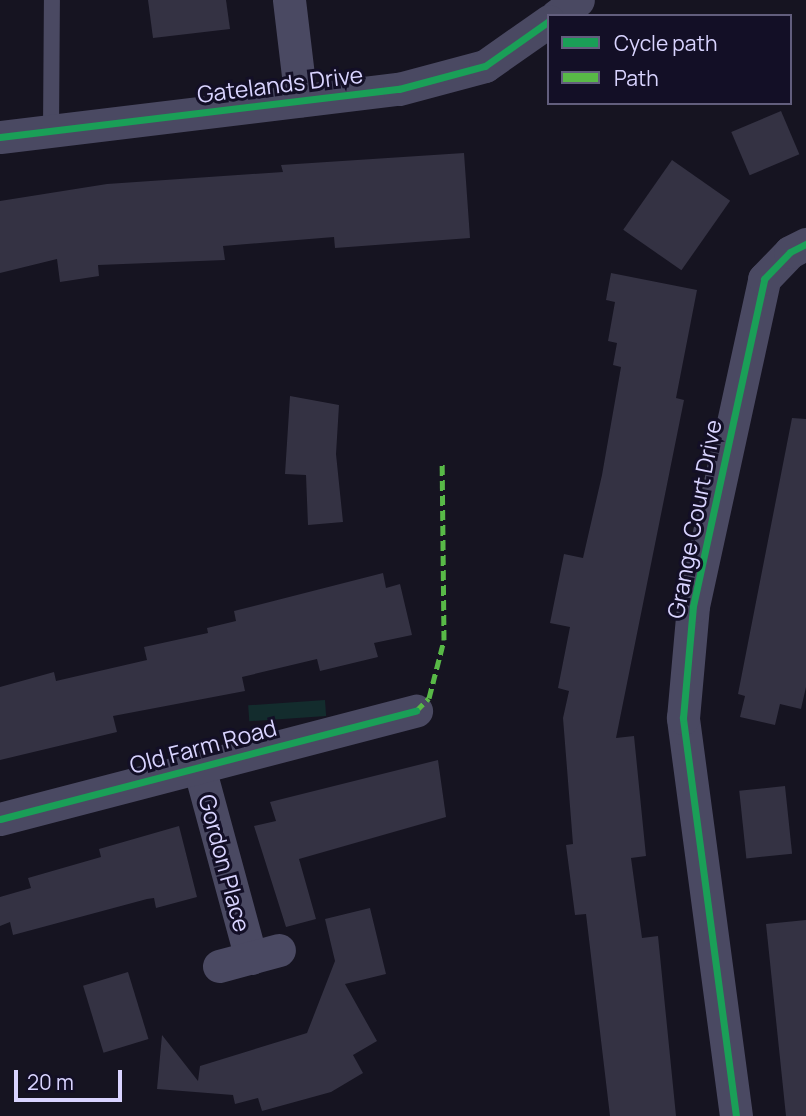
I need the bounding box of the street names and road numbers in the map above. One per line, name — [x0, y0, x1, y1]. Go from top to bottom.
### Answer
street label: Gatelands Drive — [195, 60, 365, 108]
street label: Grange Court Drive — [661, 417, 727, 621]
street label: Old Farm Road — [126, 713, 280, 779]
street label: Gordon Place — [193, 791, 257, 935]

